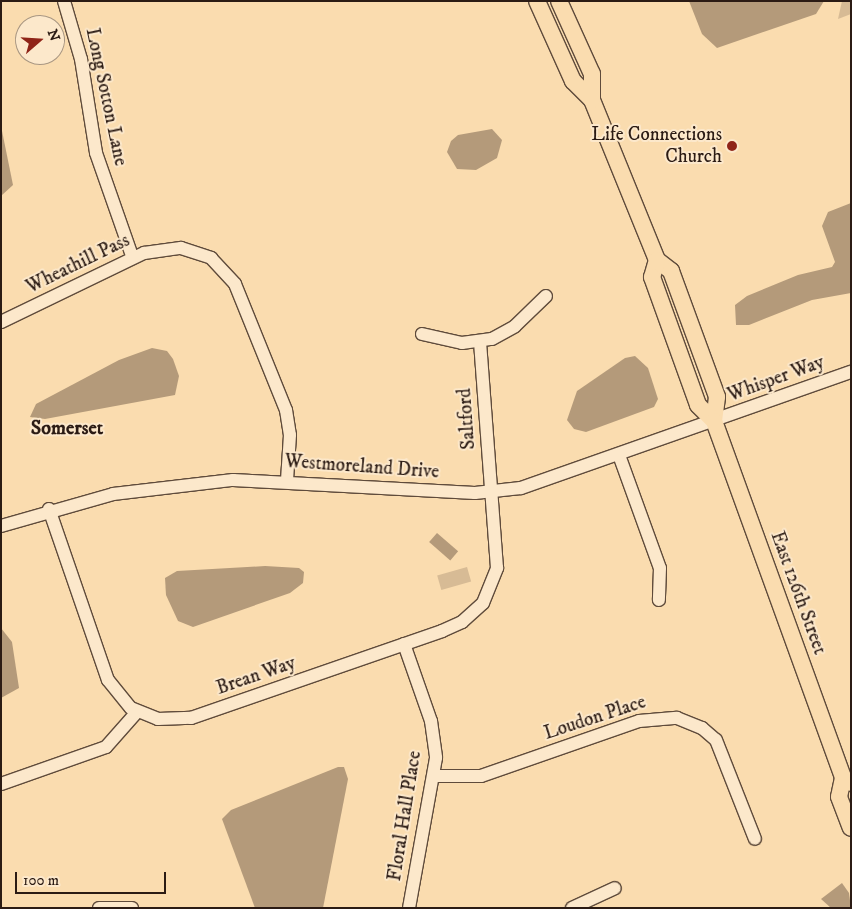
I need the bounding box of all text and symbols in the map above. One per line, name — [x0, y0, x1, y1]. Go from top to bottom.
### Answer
north arrow — [15, 15, 65, 65]
street label: Long Sotton Lane — [80, 26, 132, 168]
text: N — [43, 27, 64, 44]
place label: Life Connections Church — [591, 124, 722, 168]
marker: Life Connections Church — [726, 140, 738, 152]
street label: Wheathill Pass — [23, 229, 133, 299]
street label: Whisper Way — [725, 351, 827, 407]
street label: Saltford — [453, 388, 481, 450]
district label: Somerset — [31, 416, 103, 440]
street label: Westmoreland Drive — [284, 450, 440, 484]
street label: East 126th Street — [765, 528, 831, 658]
street label: Brean Way — [213, 652, 299, 700]
street label: Loudon Place — [541, 691, 649, 745]
street label: Floral Hall Place — [383, 749, 427, 883]
scale bar — [18, 862, 169, 894]
text: 100 m — [23, 871, 59, 890]

